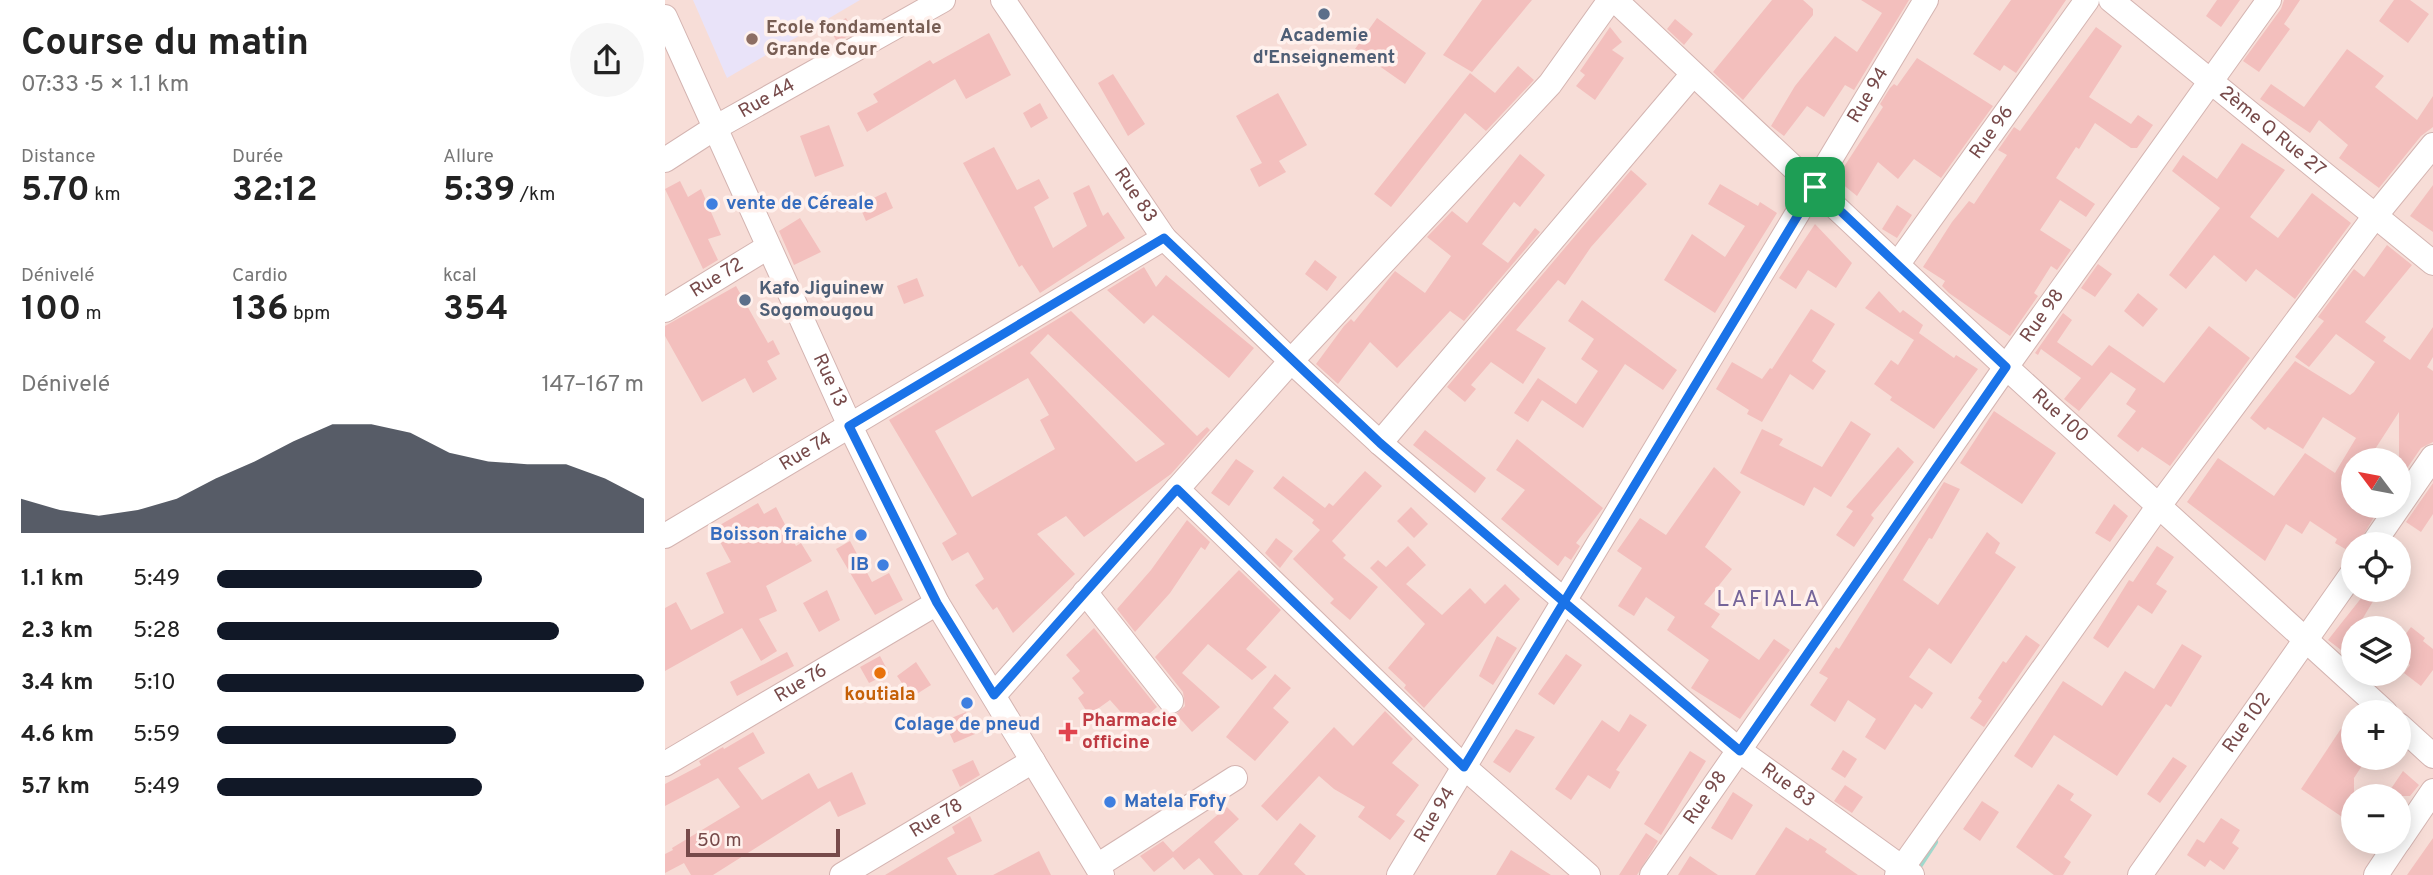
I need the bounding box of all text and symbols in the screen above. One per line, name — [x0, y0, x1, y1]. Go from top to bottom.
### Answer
marker: Academie d'Enseignement — [1316, 6, 1332, 22]
place label: Ecole fondamentale Grande Cour — [766, 16, 942, 62]
text: Course du matin — [21, 20, 309, 69]
button: share — [570, 23, 644, 97]
place label: Academie d'Enseignement — [1253, 24, 1395, 70]
marker: Ecole fondamentale Grande Cour — [744, 31, 760, 47]
street label: Rue 94 — [1843, 63, 1894, 128]
text: 07:33 · 5 × 1.1 km — [21, 71, 189, 100]
street label: Rue 44 — [734, 73, 800, 124]
street label: 2ème Q Rue 27 — [2214, 81, 2330, 182]
street label: Rue 96 — [1965, 101, 2019, 164]
text: Distance — [21, 145, 96, 169]
text: Durée — [232, 145, 283, 169]
text: Allure — [443, 145, 494, 169]
pin — [1785, 157, 1845, 217]
street label: Rue 83 — [1108, 164, 1162, 227]
icon: arrive — [1796, 168, 1834, 206]
text: 5.70 — [21, 169, 90, 213]
text: 32:12 — [232, 169, 318, 213]
text: 5:39 — [443, 169, 515, 213]
text: km — [90, 183, 121, 207]
text: /km — [515, 183, 555, 207]
place label: vente de Céreale — [726, 192, 874, 216]
marker: vente de Céreale — [704, 196, 720, 212]
street label: Rue 72 — [686, 253, 748, 304]
text: Dénivelé — [21, 264, 95, 288]
text: Cardio — [232, 264, 288, 288]
text: kcal — [443, 264, 477, 288]
place label: Kafo Jiguinew Sogomougou — [759, 277, 884, 323]
street label: Rue 98 — [2015, 284, 2070, 348]
text: 100 — [21, 288, 81, 332]
text: 136 — [232, 288, 289, 332]
text: 354 — [443, 288, 509, 332]
marker: Kafo Jiguinew Sogomougou — [737, 292, 753, 308]
text: m — [81, 302, 102, 326]
text: bpm — [289, 302, 330, 326]
street label: Rue 13 — [807, 350, 852, 411]
text: Dénivelé — [21, 371, 110, 400]
text: 147–167 m — [541, 371, 644, 400]
street label: Rue 100 — [2026, 384, 2093, 448]
street label: Rue 74 — [775, 427, 836, 477]
north arrow — [2341, 448, 2411, 518]
map controls — [2341, 448, 2411, 854]
place label: Boisson fraiche — [710, 523, 847, 547]
marker: Boisson fraiche — [853, 527, 869, 543]
button: locate — [2341, 532, 2411, 602]
place label: IB — [850, 553, 869, 577]
marker: IB — [875, 557, 891, 573]
text: 1.1 km — [21, 565, 84, 594]
text: 5:49 — [133, 565, 180, 594]
district label: LAFIALA — [1716, 586, 1822, 615]
button: layers — [2341, 616, 2411, 686]
text: 2.3 km — [21, 617, 93, 646]
text: 5:28 — [133, 617, 181, 646]
street label: Rue 76 — [770, 659, 832, 708]
marker: koutiala — [872, 665, 888, 681]
text: 3.4 km — [21, 669, 93, 698]
text: 5:10 — [133, 669, 176, 698]
place label: koutiala — [844, 683, 916, 707]
street label: Rue 102 — [2218, 688, 2277, 758]
marker: Colage de pneud — [959, 695, 975, 711]
button: + — [2341, 700, 2411, 770]
place label: Pharmacie officine — [1082, 709, 1177, 755]
place label: Colage de pneud — [894, 713, 1040, 737]
text: 4.6 km — [21, 721, 94, 750]
text: 5:59 — [133, 721, 180, 750]
marker: Pharmacie officine — [1060, 724, 1076, 740]
street label: Rue 83 — [1756, 758, 1820, 813]
street label: Rue 98 — [1679, 766, 1733, 830]
text: 5.7 km — [21, 773, 90, 802]
text: 5:49 — [133, 773, 180, 802]
street label: Rue 94 — [1409, 783, 1461, 847]
button: − — [2341, 784, 2411, 854]
place label: Matela Fofy — [1124, 790, 1227, 814]
street label: Rue 78 — [905, 793, 967, 844]
marker: Matela Fofy — [1102, 794, 1118, 810]
scale bar — [686, 826, 840, 858]
text: 50 m — [697, 829, 742, 853]

